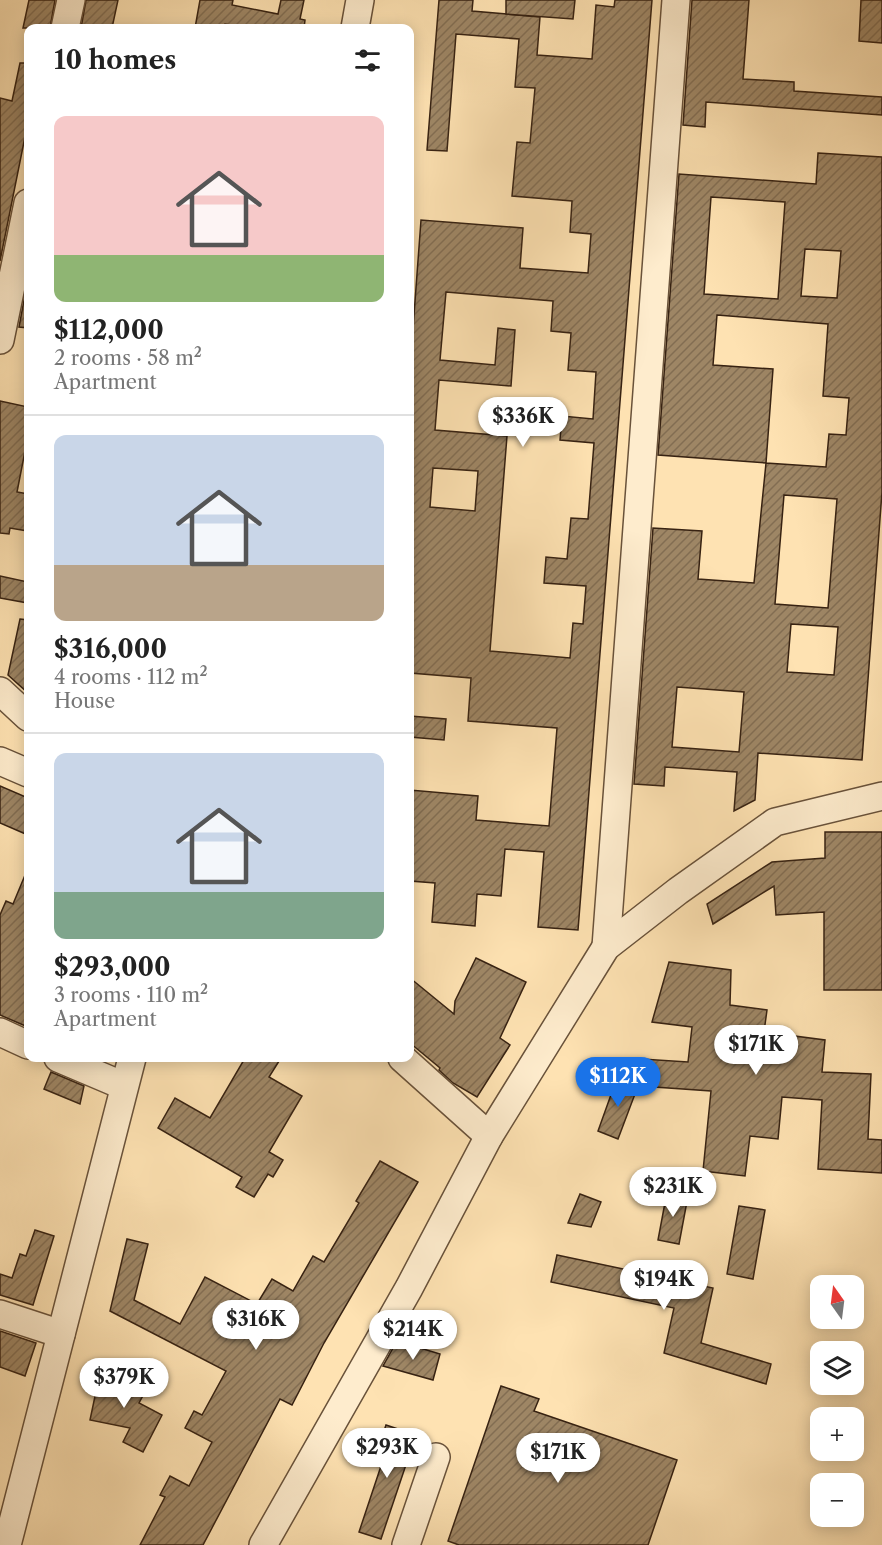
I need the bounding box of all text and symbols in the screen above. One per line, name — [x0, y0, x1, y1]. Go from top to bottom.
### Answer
text: 10 homes — [54, 44, 176, 76]
icon: filters — [351, 44, 384, 77]
icon: home — [165, 155, 273, 263]
text: $112,000 — [54, 314, 164, 346]
text: 2 rooms · 58 m² — [54, 346, 202, 370]
text: Apartment — [54, 370, 157, 394]
pin: $336K — [481, 397, 565, 448]
text: $336K — [492, 404, 554, 428]
icon: home — [165, 474, 273, 582]
text: $316,000 — [54, 633, 167, 665]
text: 4 rooms · 112 m² — [54, 665, 208, 689]
text: House — [54, 689, 115, 713]
icon: home — [165, 792, 273, 900]
text: $293,000 — [54, 951, 171, 983]
text: 3 rooms · 110 m² — [54, 983, 208, 1007]
text: Apartment — [54, 1007, 157, 1031]
pin: $171K — [714, 1025, 798, 1076]
text: $171K — [728, 1032, 784, 1056]
pin: $112K — [576, 1057, 660, 1108]
text: $112K — [590, 1064, 646, 1088]
pin: $231K — [631, 1167, 715, 1218]
text: $231K — [643, 1174, 703, 1198]
pin: $194K — [622, 1260, 706, 1311]
text: $194K — [634, 1267, 694, 1291]
north arrow — [810, 1275, 864, 1329]
map controls — [810, 1275, 864, 1527]
pin: $316K — [214, 1300, 298, 1351]
text: $316K — [226, 1307, 286, 1331]
pin: $214K — [371, 1310, 455, 1361]
text: $214K — [383, 1317, 443, 1341]
button: layers — [810, 1341, 864, 1395]
pin: $379K — [82, 1358, 166, 1409]
text: $379K — [94, 1365, 154, 1389]
button: + — [810, 1407, 864, 1461]
pin: $293K — [345, 1428, 429, 1479]
pin: $171K — [516, 1433, 600, 1484]
text: $293K — [356, 1435, 418, 1459]
text: $171K — [530, 1440, 586, 1464]
button: − — [810, 1473, 864, 1527]

